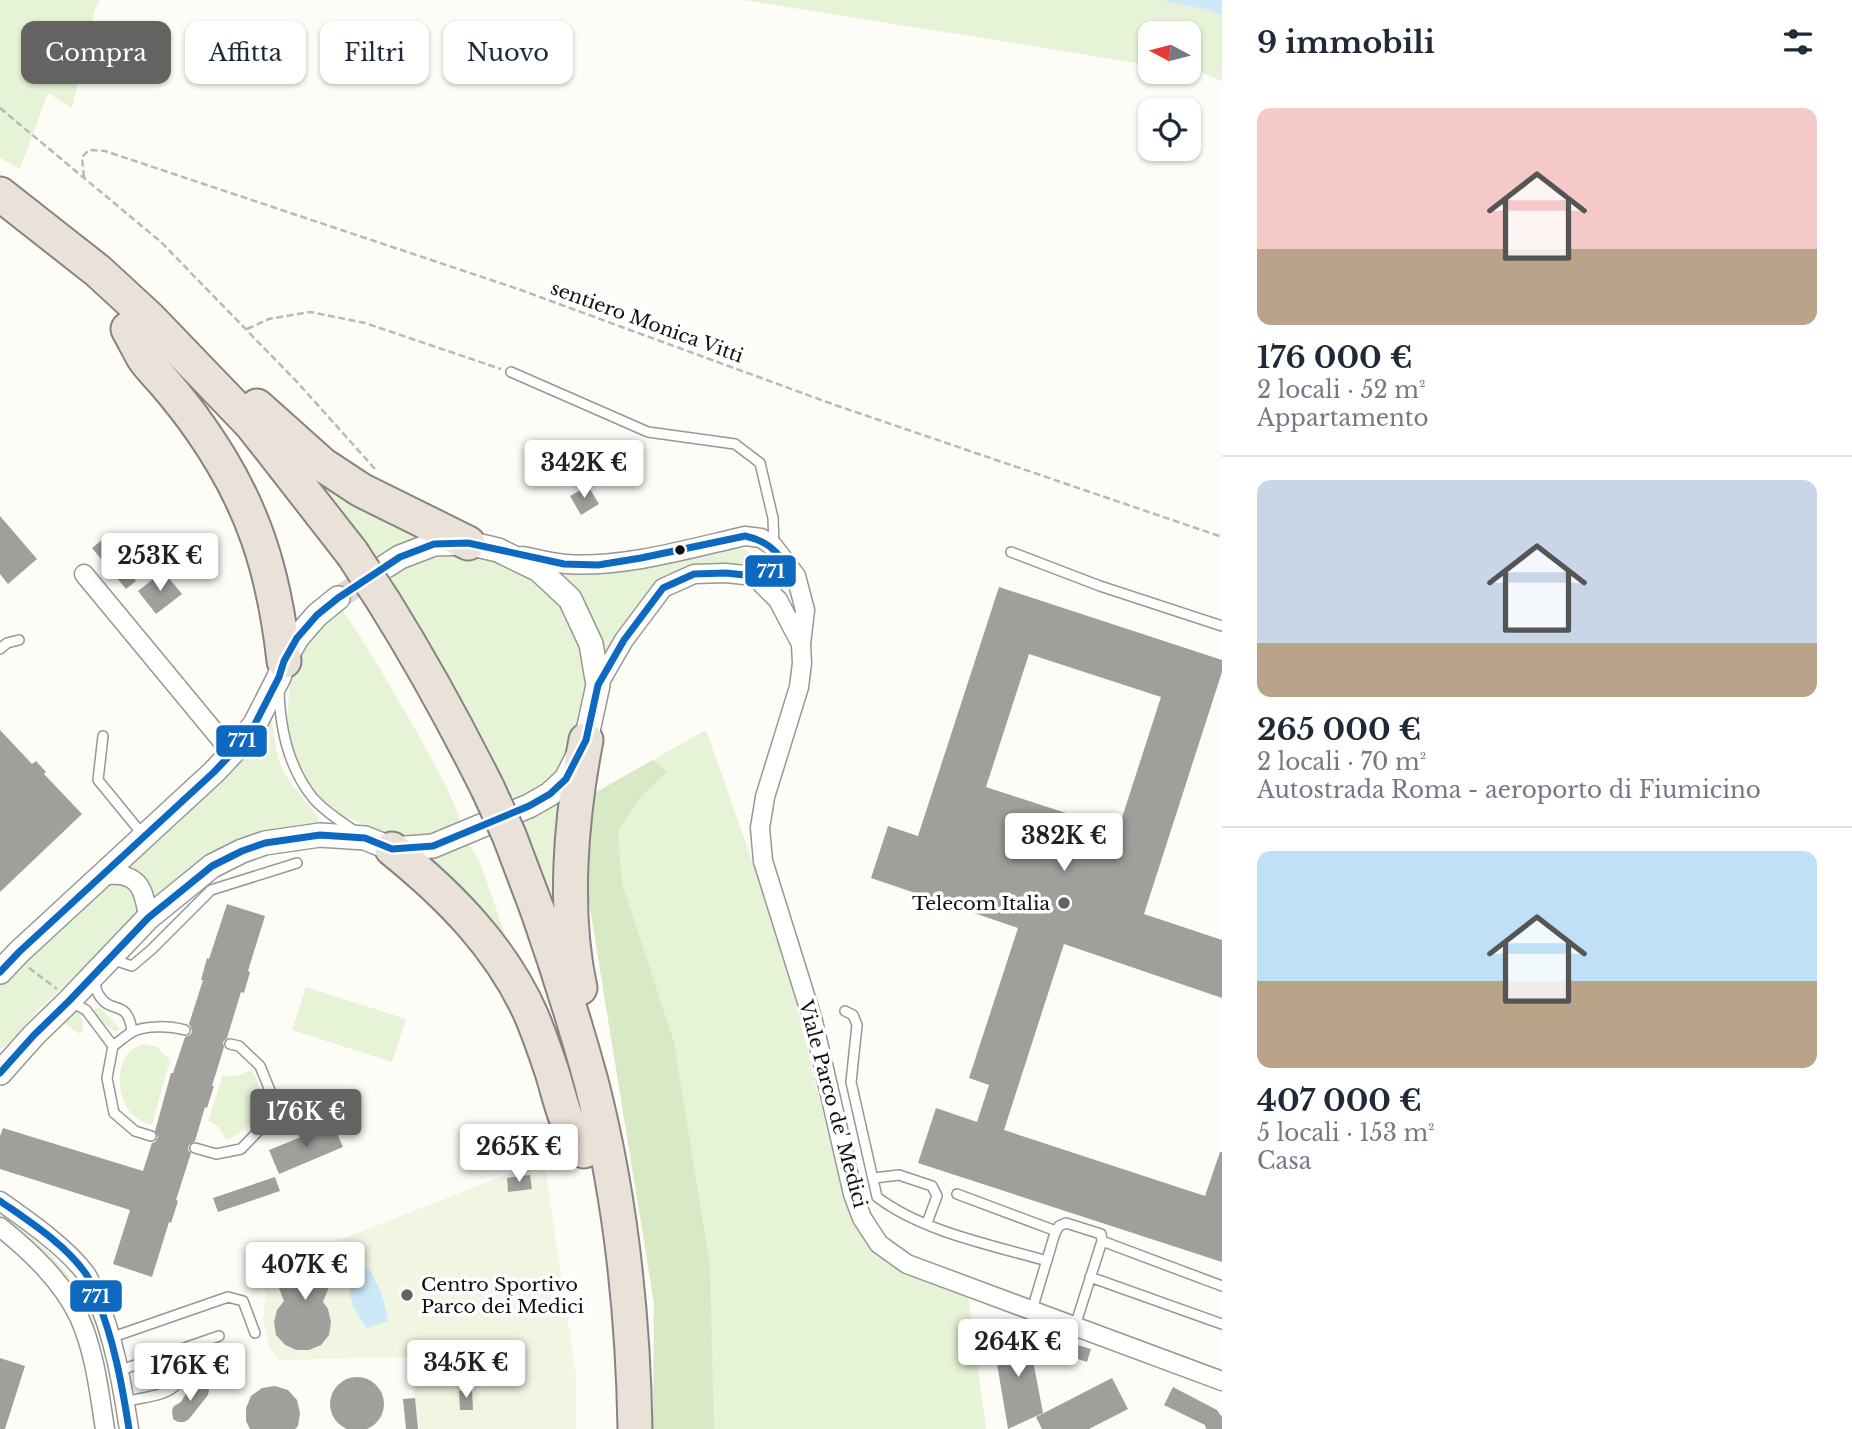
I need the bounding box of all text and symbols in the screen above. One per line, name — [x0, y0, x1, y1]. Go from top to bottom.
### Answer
chip: Compra — [21, 21, 171, 84]
chip: Affitta — [185, 21, 306, 84]
chip: Filtri — [320, 21, 429, 84]
chip: Nuovo — [443, 21, 573, 84]
north arrow — [1138, 21, 1200, 84]
map controls — [1138, 21, 1201, 161]
icon: filters — [1779, 23, 1817, 61]
text: 9 immobili — [1257, 24, 1435, 61]
button: locate — [1138, 98, 1201, 161]
icon: home — [1474, 153, 1600, 279]
street label: sentiero Monica Vitti — [548, 276, 747, 368]
text: 176 000 € — [1257, 339, 1413, 376]
text: 2 locali · 52 m² — [1257, 376, 1426, 404]
text: Appartamento — [1257, 404, 1429, 432]
pin: 342K € — [527, 440, 641, 500]
text: 342K € — [541, 449, 627, 477]
icon: home — [1474, 525, 1600, 651]
pin: 253K € — [103, 534, 217, 593]
text: 253K € — [117, 542, 203, 570]
unlabelled marker — [673, 543, 687, 557]
line badge: 771 — [744, 554, 797, 588]
text: 771 — [757, 560, 785, 583]
text: 265 000 € — [1257, 711, 1421, 748]
line badge: 771 — [215, 724, 268, 758]
text: 771 — [228, 729, 256, 752]
text: 2 locali · 70 m² — [1257, 748, 1426, 776]
text: Autostrada Roma - aeroporto di Fiumicino — [1257, 776, 1761, 804]
pin: 382K € — [1007, 814, 1121, 873]
text: 382K € — [1021, 822, 1107, 850]
place label: Telecom Italia — [912, 892, 1050, 915]
marker: Telecom Italia — [1056, 895, 1072, 911]
icon: home — [1474, 896, 1600, 1022]
street label: Viale Parco de' Medici — [794, 997, 872, 1211]
text: 407 000 € — [1257, 1082, 1422, 1119]
pin: 176K € — [249, 1090, 363, 1149]
text: 176K € — [266, 1098, 346, 1126]
text: 5 locali · 153 m² — [1257, 1119, 1435, 1147]
pin: 265K € — [462, 1124, 576, 1184]
text: 265K € — [476, 1133, 562, 1161]
text: Casa — [1257, 1147, 1311, 1175]
pin: 407K € — [248, 1242, 362, 1302]
text: 407K € — [262, 1251, 348, 1279]
place label: Centro Sportivo Parco dei Medici — [421, 1273, 585, 1318]
line badge: 771 — [69, 1279, 123, 1313]
text: 771 — [82, 1285, 110, 1308]
marker: Centro Sportivo Parco dei Medici — [399, 1287, 415, 1303]
pin: 264K € — [961, 1320, 1075, 1379]
text: 264K € — [974, 1328, 1062, 1356]
pin: 345K € — [409, 1340, 523, 1400]
pin: 176K € — [133, 1344, 247, 1403]
text: 345K € — [423, 1349, 509, 1377]
text: 176K € — [150, 1352, 230, 1380]

